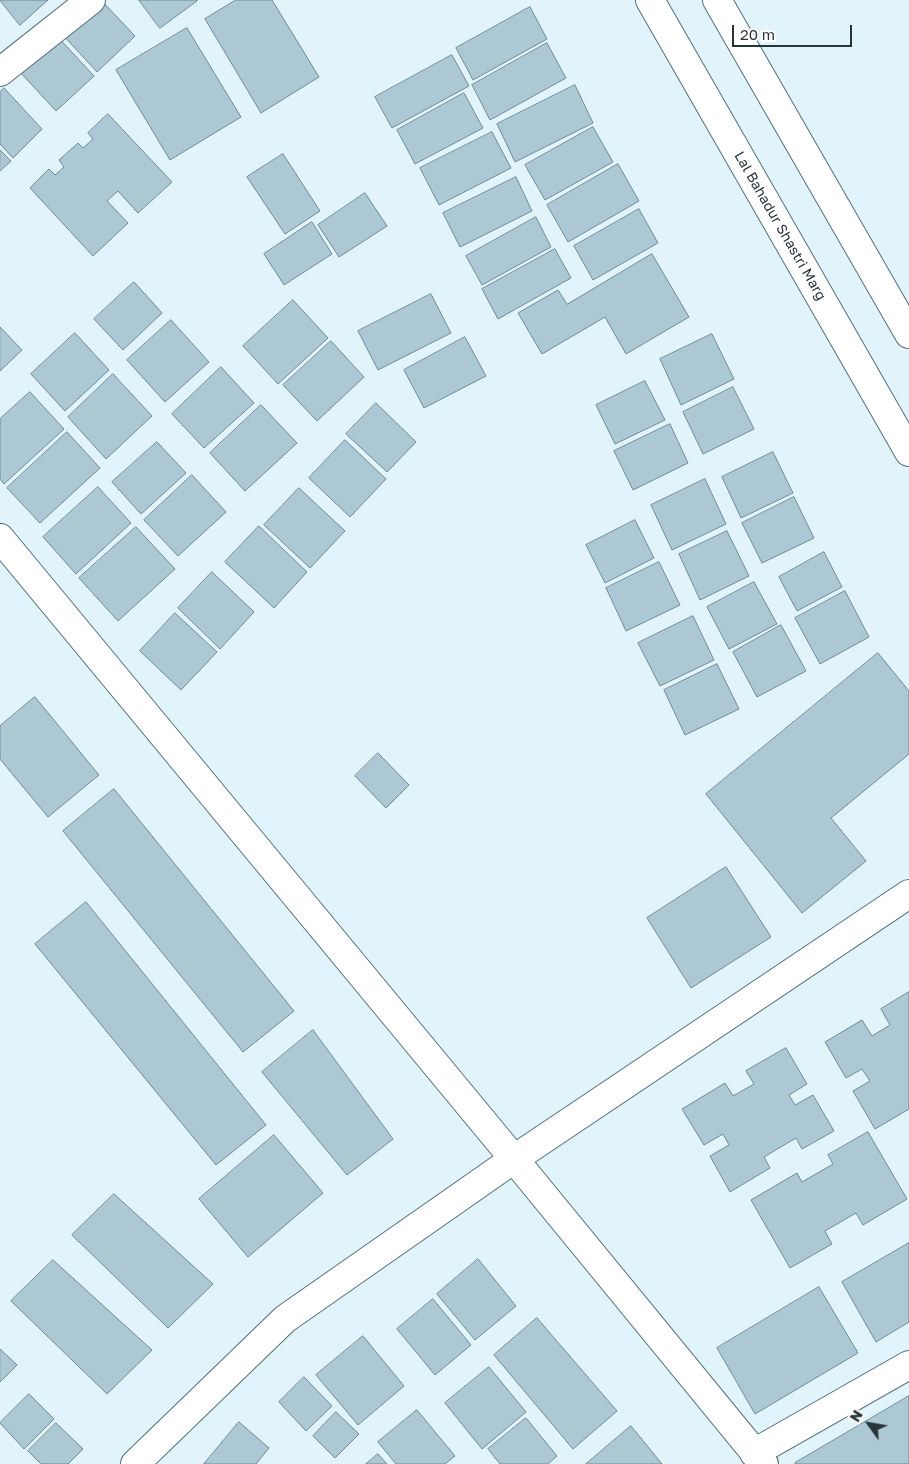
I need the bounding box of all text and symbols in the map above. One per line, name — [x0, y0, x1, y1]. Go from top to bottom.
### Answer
scale bar — [734, 15, 854, 47]
text: 20 m — [740, 25, 775, 43]
street label: Lal Bahadur Shastri Marg — [730, 149, 830, 303]
north arrow — [844, 1399, 894, 1449]
text: N — [846, 1407, 866, 1425]

